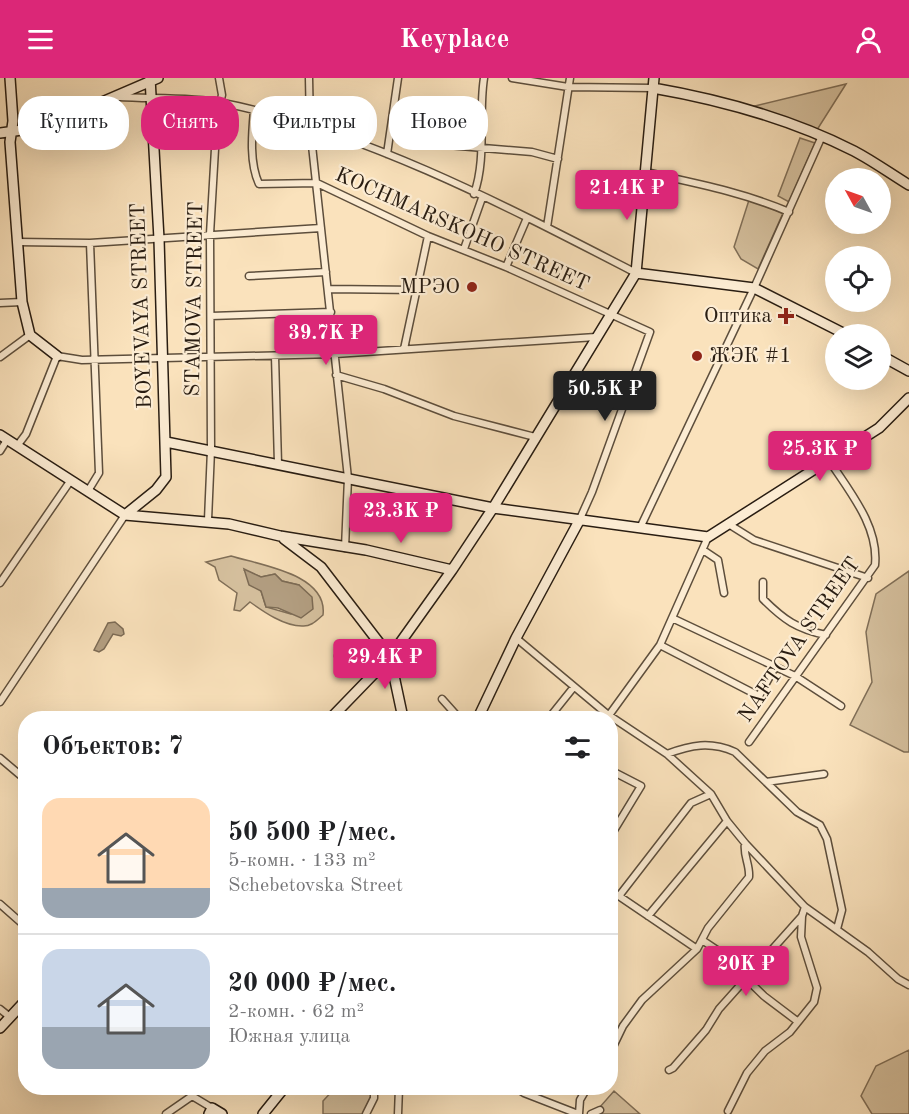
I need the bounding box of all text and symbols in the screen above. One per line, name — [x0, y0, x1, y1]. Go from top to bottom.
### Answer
icon: menu — [24, 23, 57, 56]
icon: person — [852, 23, 885, 56]
text: Keyplace — [400, 26, 509, 53]
chip: Купить — [18, 96, 129, 150]
chip: Снять — [141, 96, 239, 150]
chip: Фильтры — [251, 96, 377, 150]
chip: Новое — [389, 96, 488, 150]
street label: KOCHMARSKOHO STREET — [332, 164, 592, 296]
north arrow — [825, 168, 891, 234]
map controls — [825, 168, 891, 390]
pin: 21.4K ₽ — [572, 170, 682, 221]
text: 21.4K ₽ — [589, 179, 665, 199]
street label: STAMOVA STREET — [183, 201, 207, 397]
street label: BOYEVAYA STREET — [128, 203, 156, 409]
button: locate — [825, 246, 891, 312]
place label: МРЭО — [400, 277, 460, 298]
marker: МРЭО — [465, 280, 479, 294]
place label: Оптика — [704, 306, 772, 327]
marker: Оптика — [777, 307, 795, 325]
pin: 39.7K ₽ — [271, 315, 381, 366]
text: 39.7K ₽ — [288, 324, 364, 344]
button: layers — [825, 324, 891, 390]
place label: ЖЭК #1 — [709, 346, 791, 367]
marker: ЖЭК #1 — [690, 349, 704, 363]
pin: 50.5K ₽ — [550, 371, 660, 422]
text: 50.5K ₽ — [567, 380, 643, 400]
pin: 25.3K ₽ — [765, 431, 875, 482]
text: 25.3K ₽ — [782, 440, 858, 460]
pin: 23.3K ₽ — [346, 493, 456, 544]
text: 23.3K ₽ — [363, 502, 439, 522]
street label: NAFTOVA STREET — [735, 554, 865, 726]
pin: 29.4K ₽ — [330, 639, 440, 690]
text: 29.4K ₽ — [347, 648, 423, 668]
icon: filters — [561, 731, 594, 764]
text: Объектов: 7 — [42, 734, 183, 760]
text: 50 500 ₽/мес. — [228, 820, 396, 846]
icon: home — [90, 822, 162, 894]
text: 5-комн. · 133 m² — [228, 851, 376, 871]
text: Schebetovska Street — [228, 876, 403, 896]
pin: 20K ₽ — [704, 946, 788, 997]
text: 20K ₽ — [717, 955, 775, 975]
text: 20 000 ₽/мес. — [228, 971, 396, 997]
icon: home — [90, 973, 162, 1045]
text: 2-комн. · 62 m² — [228, 1002, 364, 1022]
text: Южная улица — [228, 1027, 350, 1047]

